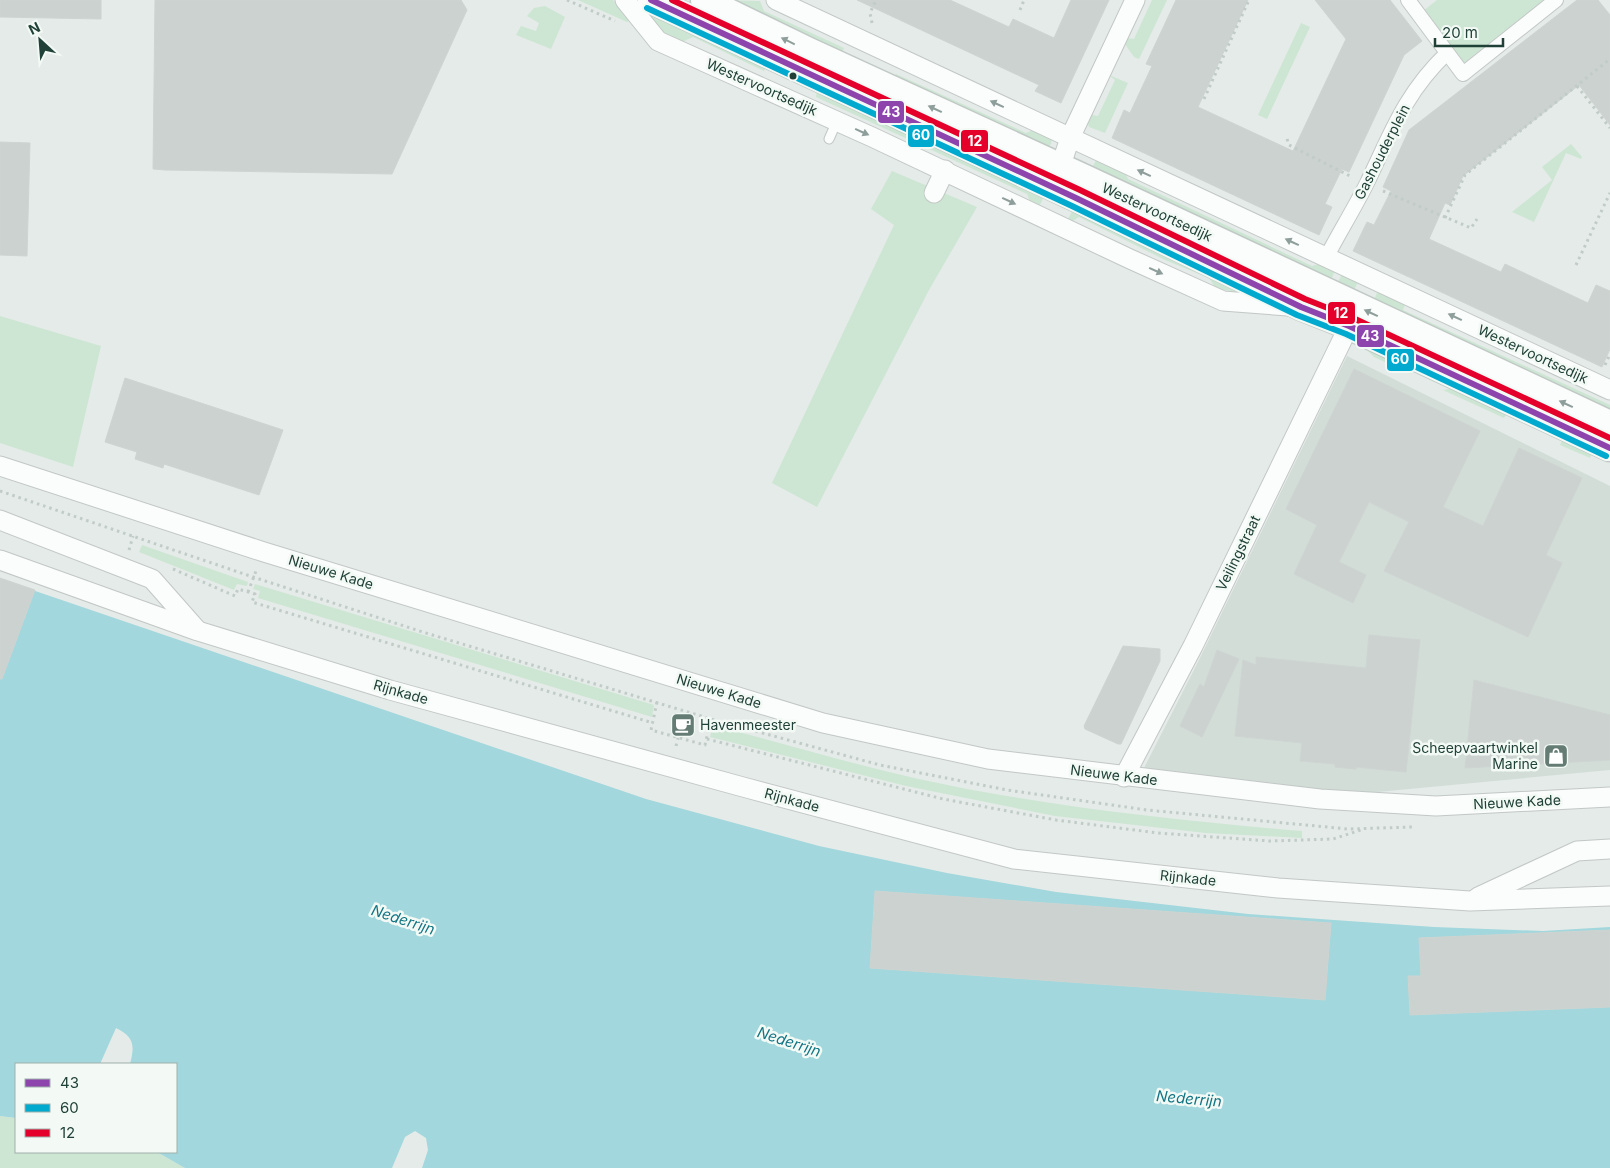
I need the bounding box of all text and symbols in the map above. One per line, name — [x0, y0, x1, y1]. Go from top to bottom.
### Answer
north arrow — [15, 15, 65, 65]
scale bar — [1435, 15, 1502, 47]
text: N — [26, 18, 43, 38]
text: 20 m — [1442, 23, 1478, 42]
one-way arrow — [781, 37, 795, 45]
street label: Westervoortsedijk — [704, 54, 821, 119]
unlabelled marker — [788, 71, 798, 81]
line badge: 43 — [877, 100, 905, 124]
one-way arrow — [990, 100, 1004, 108]
street label: Gashouderplein — [1350, 101, 1413, 202]
text: 43 — [882, 103, 900, 120]
one-way arrow — [928, 105, 942, 113]
line badge: 60 — [907, 124, 935, 148]
text: 60 — [912, 126, 930, 143]
one-way arrow — [855, 128, 869, 136]
line badge: 12 — [960, 129, 989, 153]
text: 12 — [968, 132, 983, 149]
one-way arrow — [1137, 169, 1151, 177]
street label: Westervoortsedijk — [1099, 179, 1215, 245]
one-way arrow — [1002, 197, 1016, 205]
one-way arrow — [1285, 237, 1299, 245]
one-way arrow — [1149, 267, 1163, 275]
line badge: 12 — [1327, 301, 1356, 325]
text: 12 — [1334, 304, 1349, 321]
one-way arrow — [1364, 309, 1378, 317]
one-way arrow — [1448, 313, 1462, 321]
street label: Westervoortsedijk — [1475, 321, 1591, 387]
line badge: 43 — [1356, 324, 1385, 348]
text: 43 — [1361, 327, 1379, 344]
line badge: 60 — [1386, 348, 1415, 372]
text: 60 — [1391, 350, 1409, 367]
one-way arrow — [1559, 399, 1573, 407]
street label: Veilingstraat — [1212, 512, 1263, 593]
street label: Nieuwe Kade — [287, 551, 376, 592]
street label: Nieuwe Kade — [675, 670, 764, 711]
street label: Rijnkade — [372, 676, 431, 707]
cafe icon: Havenmeester — [670, 712, 696, 738]
place label: Havenmeester — [700, 716, 796, 733]
place label: Scheepvaartwinkel Marine — [1412, 739, 1538, 772]
shop icon: Scheepvaartwinkel Marine — [1543, 743, 1569, 769]
street label: Nieuwe Kade — [1070, 761, 1159, 788]
street label: Rijnkade — [763, 784, 822, 815]
street label: Nieuwe Kade — [1473, 791, 1561, 812]
street label: Rijnkade — [1159, 866, 1217, 889]
water label: Nederrijn — [369, 900, 437, 939]
water label: Nederrijn — [755, 1022, 823, 1061]
legend — [15, 1063, 178, 1153]
text: 43 — [60, 1073, 79, 1092]
water label: Nederrijn — [1155, 1086, 1223, 1111]
text: 60 — [60, 1098, 79, 1117]
text: 12 — [60, 1123, 75, 1142]

